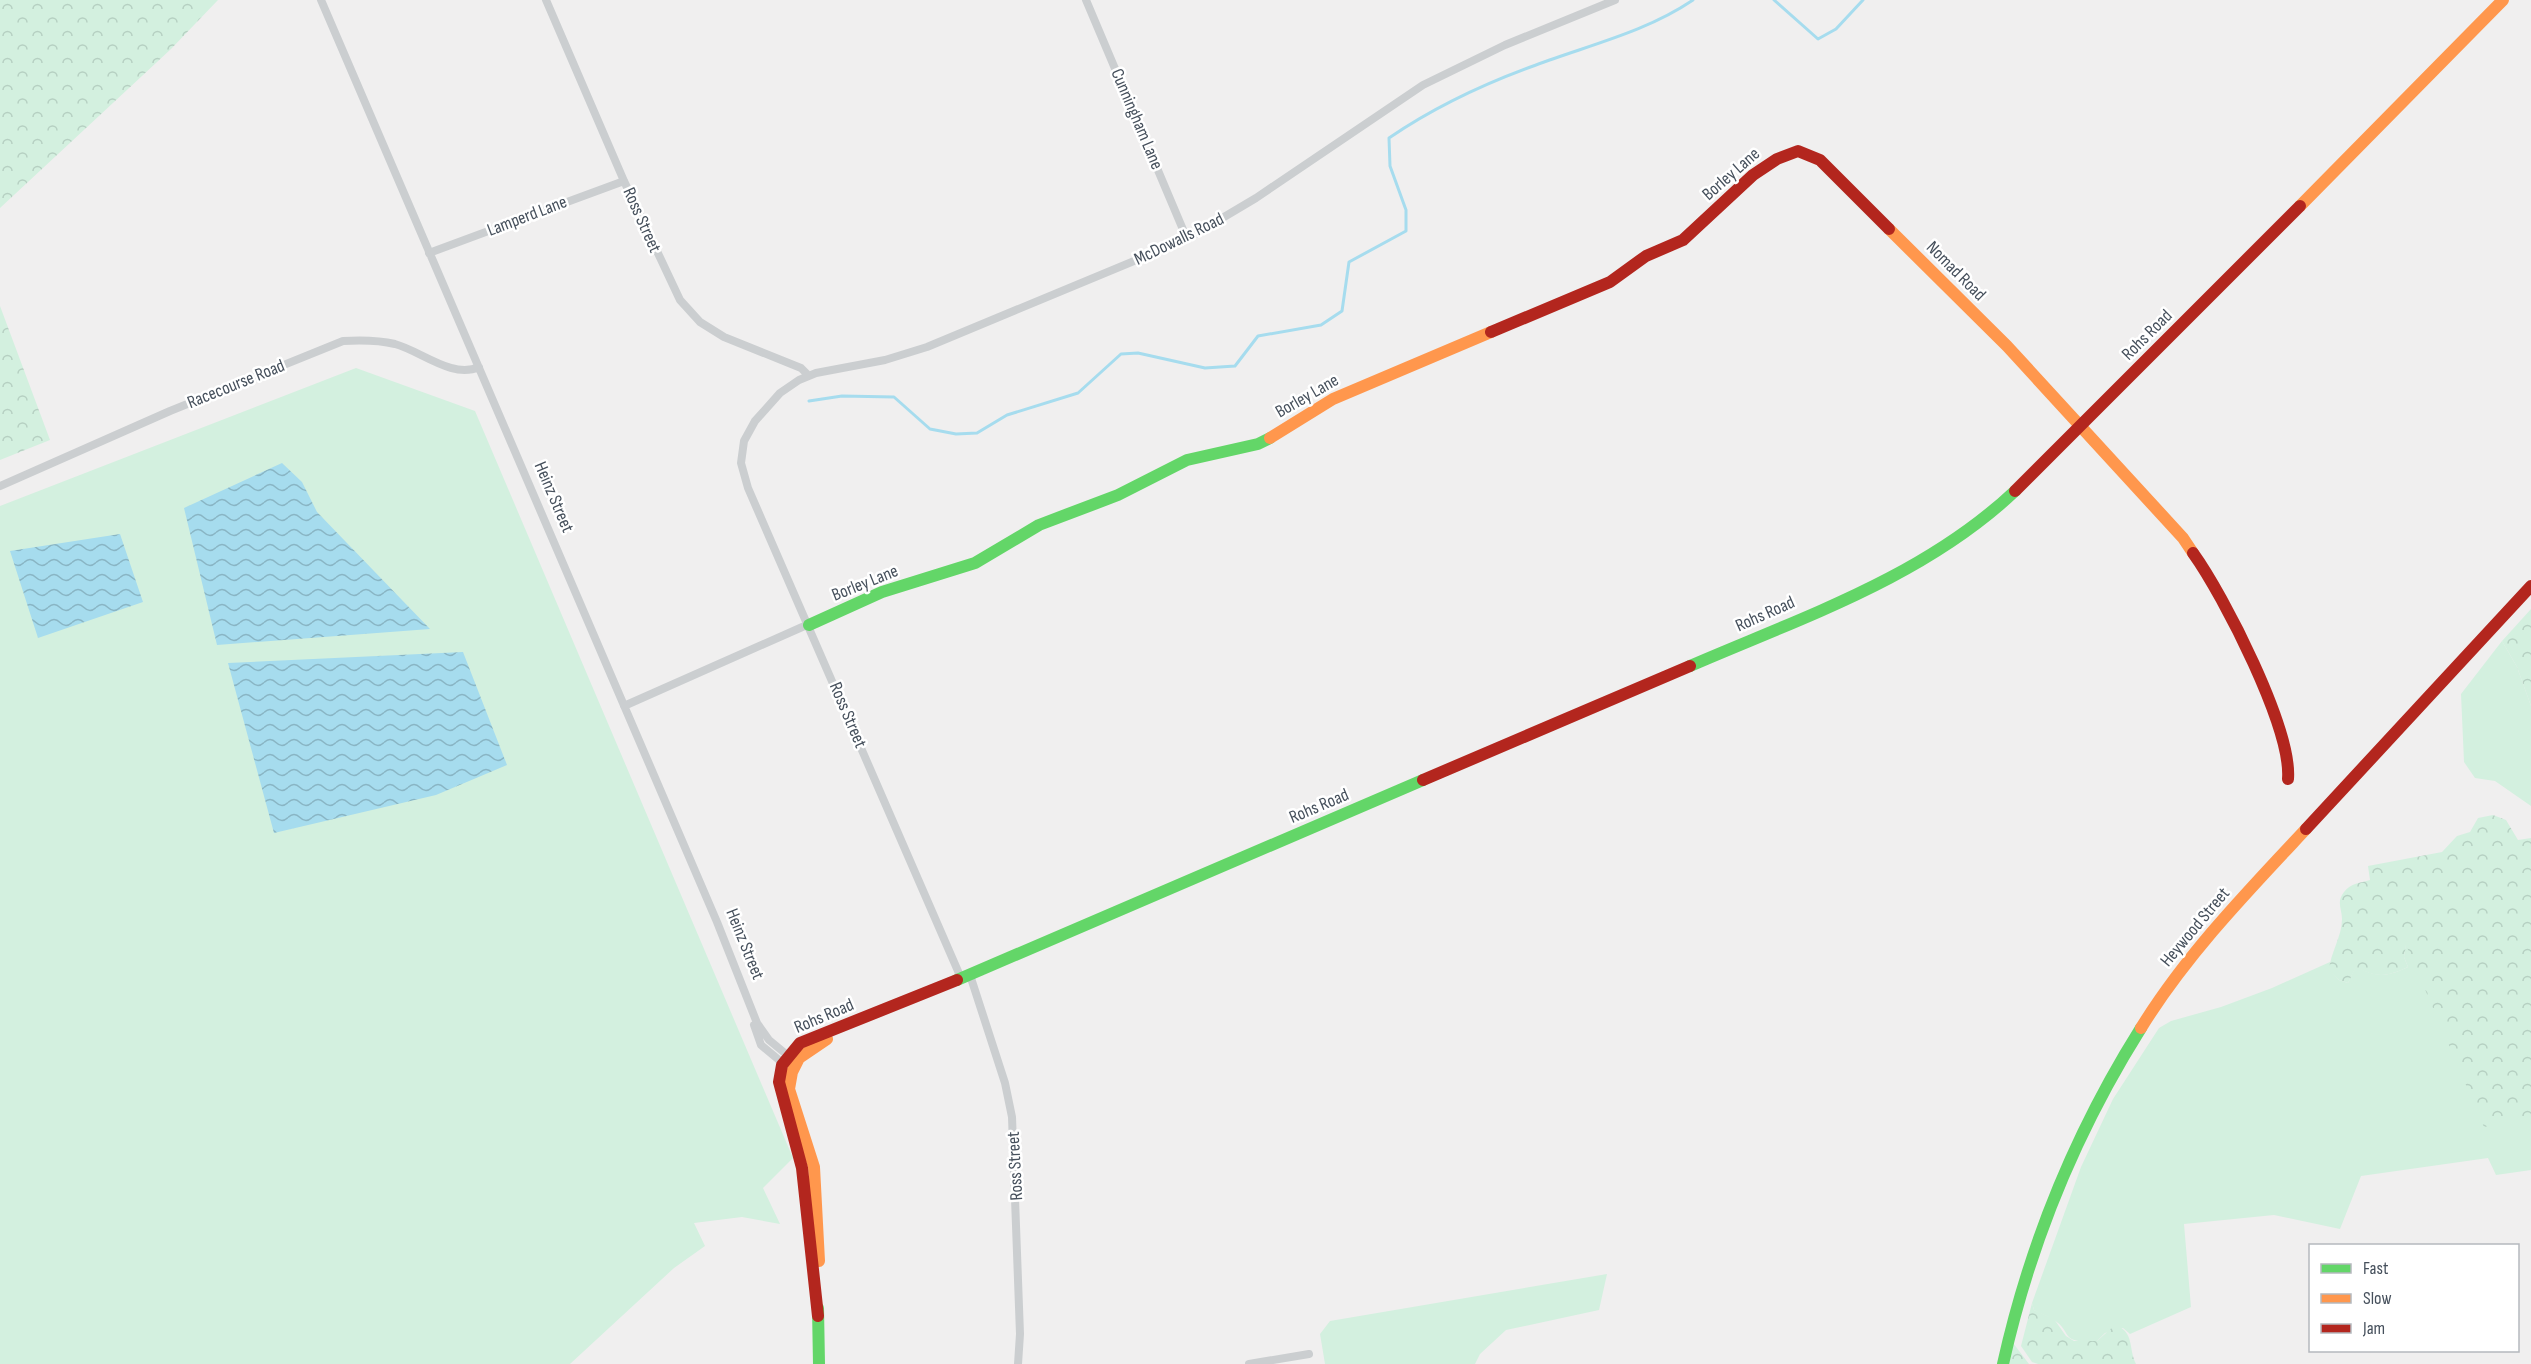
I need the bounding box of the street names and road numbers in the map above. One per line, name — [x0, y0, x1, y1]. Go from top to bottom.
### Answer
street label: Cunningham Lane — [1106, 65, 1168, 173]
street label: Borley Lane — [1698, 143, 1764, 205]
street label: Ross Street — [618, 184, 666, 256]
street label: Lamperd Lane — [484, 191, 570, 241]
street label: McDowalls Road — [1131, 208, 1227, 270]
street label: Nomad Road — [1922, 237, 1990, 305]
street label: Rohs Road — [2117, 305, 2177, 365]
street label: Racecourse Road — [184, 355, 288, 413]
street label: Borley Lane — [1272, 370, 1342, 422]
street label: Heinz Street — [530, 458, 578, 536]
street label: Borley Lane — [829, 560, 901, 606]
street label: Rohs Road — [1732, 592, 1798, 636]
street label: Ross Street — [825, 679, 871, 751]
street label: Rohs Road — [1286, 784, 1352, 828]
street label: Heywood Street — [2156, 883, 2234, 971]
street label: Heinz Street — [721, 905, 769, 983]
street label: Rohs Road — [791, 994, 857, 1038]
street label: Ross Street — [1003, 1130, 1027, 1201]

